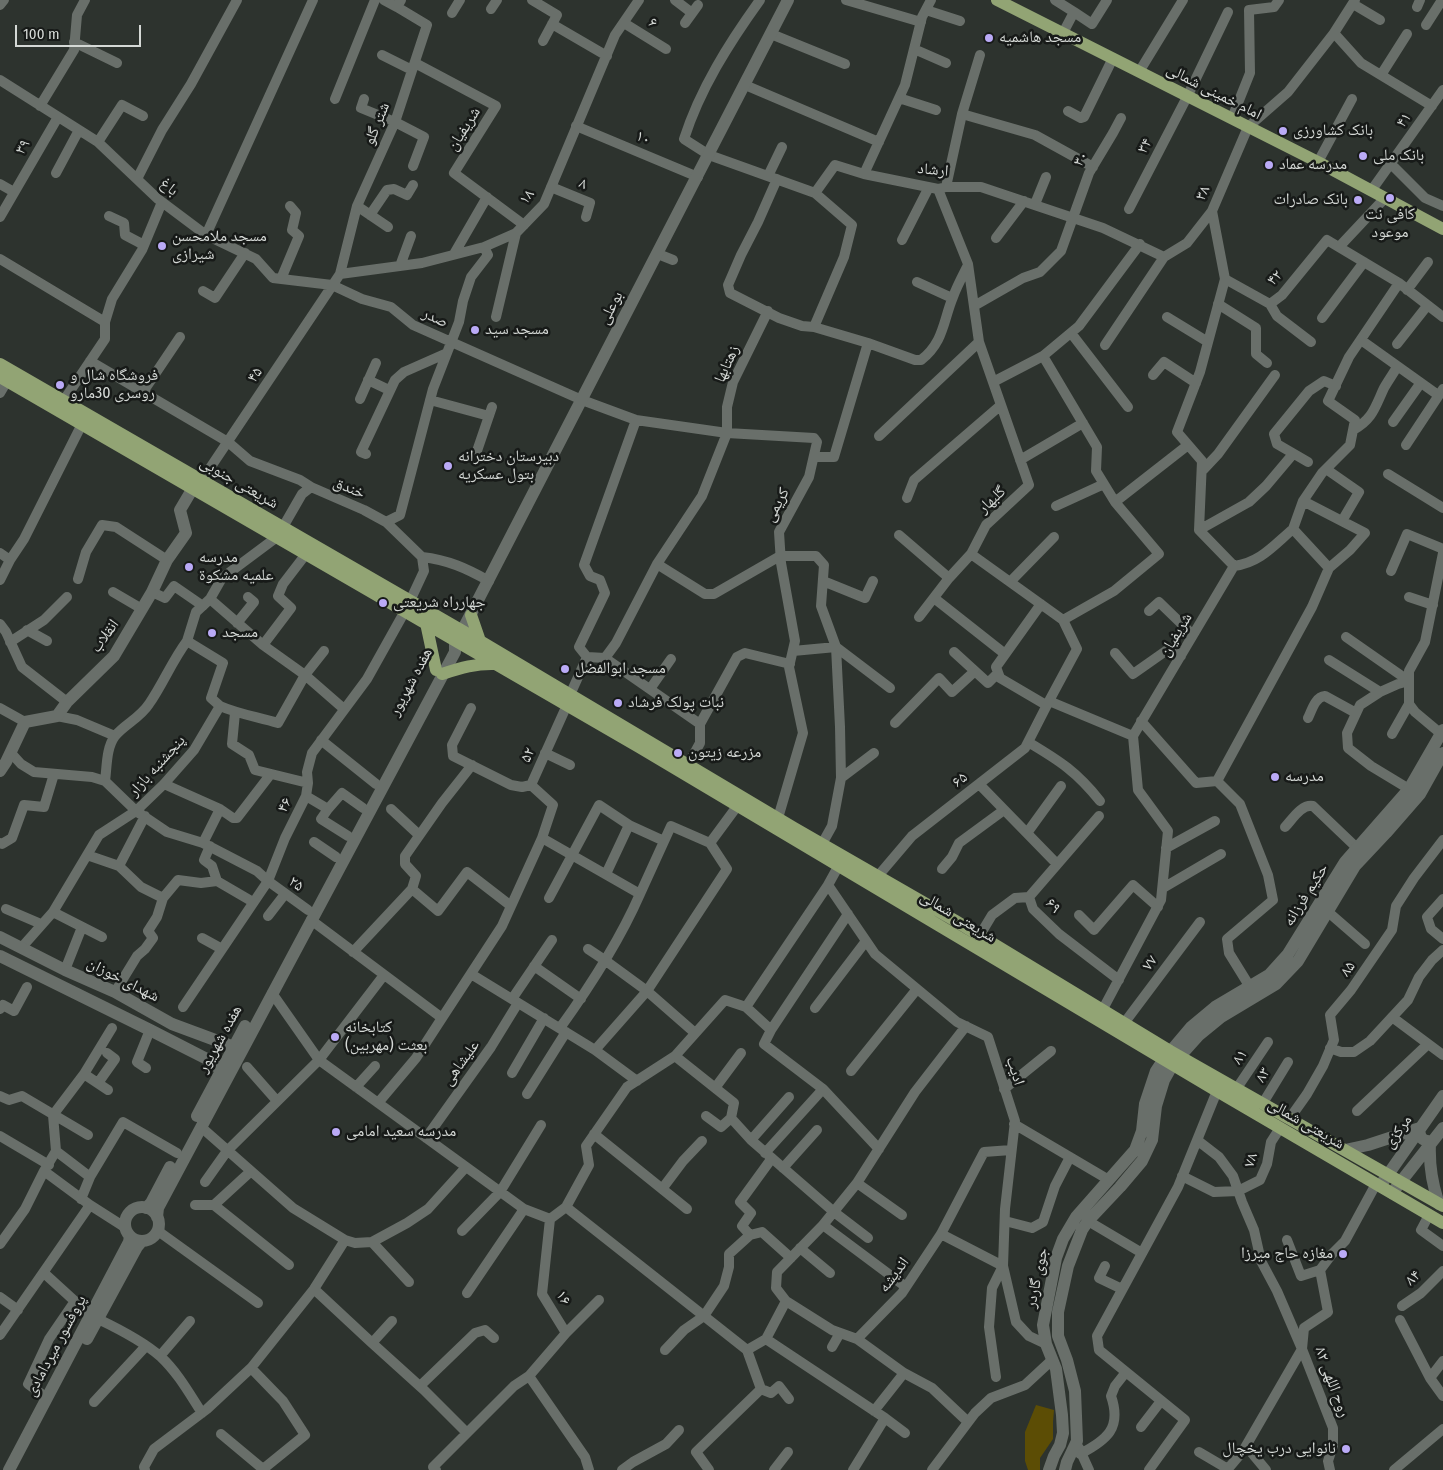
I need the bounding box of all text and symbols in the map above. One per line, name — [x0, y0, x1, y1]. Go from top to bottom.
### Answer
street label: ۶ — [645, 13, 661, 33]
scale bar — [18, 15, 144, 47]
text: 100 m — [23, 25, 60, 43]
place label: مسجد هاشمیه — [999, 28, 1081, 48]
marker: مسجد هاشمیه — [983, 32, 995, 44]
street label: امام خمینی شمالی — [1163, 60, 1265, 124]
street label: شتر گلو — [360, 100, 394, 148]
street label: شریفیان — [443, 104, 485, 154]
street label: ۴۱ — [1392, 109, 1416, 131]
place label: بانک کشاورزی — [1293, 121, 1373, 141]
marker: بانک کشاورزی — [1277, 125, 1289, 137]
street label: ۱۰ — [633, 126, 653, 150]
street label: ۳۴ — [1133, 135, 1157, 157]
street label: ۳۹ — [11, 136, 35, 158]
place label: بانک ملی — [1373, 146, 1424, 166]
street label: ۳۰ — [1069, 148, 1093, 170]
marker: بانک ملی — [1357, 150, 1369, 162]
place label: مدرسه عماد — [1279, 155, 1347, 175]
street label: ارشاد — [917, 159, 949, 181]
marker: مدرسه عماد — [1263, 159, 1275, 171]
street label: باغ — [156, 174, 182, 200]
street label: ۸ — [576, 174, 590, 194]
street label: ۳۸ — [1191, 182, 1215, 204]
street label: ۱۸ — [515, 185, 539, 209]
place label: بانک صادرات — [1273, 190, 1348, 210]
marker: کافی نت موعود — [1384, 192, 1396, 204]
marker: بانک صادرات — [1352, 194, 1364, 206]
place label: کافی نت موعود — [1365, 205, 1415, 243]
place label: مسجد ملامحسن شیرازی — [172, 227, 267, 265]
marker: مسجد ملامحسن شیرازی — [156, 240, 168, 252]
street label: ۴۲ — [1263, 266, 1287, 290]
street label: بوعلی — [595, 288, 627, 328]
street label: صدر — [419, 304, 451, 332]
place label: مسجد سید — [485, 320, 549, 340]
marker: مسجد سید — [469, 324, 481, 336]
street label: زهتابها — [710, 342, 744, 386]
street label: ۴۵ — [243, 364, 267, 386]
place label: فروشگاه شال و روسری 30مارو — [70, 366, 158, 404]
marker: فروشگاه شال و روسری 30مارو — [54, 379, 66, 391]
place label: دبیرستان دخترانه بتول عسکریه — [458, 447, 559, 485]
street label: شریعتی جنوبی — [196, 453, 282, 513]
marker: دبیرستان دخترانه بتول عسکریه — [442, 460, 454, 472]
street label: خندق — [330, 473, 368, 503]
street label: گلبهار — [974, 482, 1010, 518]
street label: کریمی — [760, 485, 794, 525]
place label: مدرسه علمیه مشکوة — [199, 548, 274, 586]
marker: مدرسه علمیه مشکوة — [183, 561, 195, 573]
place label: جهارراه شریعتی — [393, 593, 486, 613]
marker: جهارراه شریعتی — [377, 597, 389, 609]
street label: شریفیان — [1155, 610, 1197, 660]
street label: انقلاب — [87, 616, 123, 656]
place label: مسجد — [222, 623, 258, 643]
marker: مسجد — [206, 627, 218, 639]
street label: هفده شهریور — [385, 645, 437, 719]
place label: مسجد ابوالفضل — [575, 659, 666, 679]
marker: مسجد ابوالفضل — [559, 663, 571, 675]
place label: نبات پولک فرشاد — [628, 693, 724, 713]
marker: نبات پولک فرشاد — [612, 697, 624, 709]
street label: پنجشنبه بازار — [124, 731, 190, 801]
place label: مزرعه زیتون — [688, 743, 761, 763]
street label: ۵۲ — [516, 744, 540, 766]
marker: مزرعه زیتون — [672, 747, 684, 759]
place label: مدرسه — [1285, 767, 1324, 787]
street label: ۶۵ — [948, 768, 972, 792]
marker: مدرسه — [1269, 771, 1281, 783]
street label: ۴۶ — [273, 794, 297, 816]
street label: حکیم فرزانه — [1279, 860, 1333, 930]
street label: ۲۵ — [285, 872, 307, 896]
street label: شریعتی شمالی — [917, 887, 999, 947]
street label: ۶۹ — [1041, 894, 1065, 918]
street label: ۷۷ — [1138, 951, 1162, 975]
street label: شهدای خوزان — [84, 954, 162, 1006]
street label: ۸۵ — [1336, 958, 1360, 980]
street label: هفده شهریور — [194, 1002, 246, 1076]
place label: کتابخانه بعثت (مهربین) — [345, 1018, 427, 1056]
marker: کتابخانه بعثت (مهربین) — [329, 1031, 341, 1043]
street label: علیشاهی — [438, 1037, 484, 1089]
street label: ۸۱ — [1228, 1046, 1252, 1068]
street label: ادیب — [1001, 1054, 1029, 1088]
street label: ۸۳ — [1251, 1064, 1275, 1086]
street label: شریعتی شمالی — [1264, 1094, 1348, 1154]
street label: مرکزی — [1380, 1111, 1416, 1153]
place label: مدرسه سعید امامی — [346, 1122, 456, 1142]
marker: مدرسه سعید امامی — [330, 1126, 342, 1138]
street label: ۷۸ — [1240, 1150, 1262, 1170]
place label: مغازه حاج میرزا — [1241, 1244, 1333, 1264]
street label: جوی گاردر — [1021, 1246, 1053, 1310]
marker: مغازه حاج میرزا — [1337, 1248, 1349, 1260]
street label: اندیشه — [875, 1254, 913, 1296]
street label: ۸۴ — [1401, 1266, 1425, 1290]
street label: ۱۶ — [551, 1287, 575, 1309]
street label: پروفسور میردامادی — [21, 1292, 91, 1400]
street label: روح اللهی ۸۲ — [1310, 1344, 1354, 1420]
place label: نانوایی درب یخچال — [1222, 1439, 1336, 1459]
marker: نانوایی درب یخچال — [1340, 1443, 1352, 1455]

